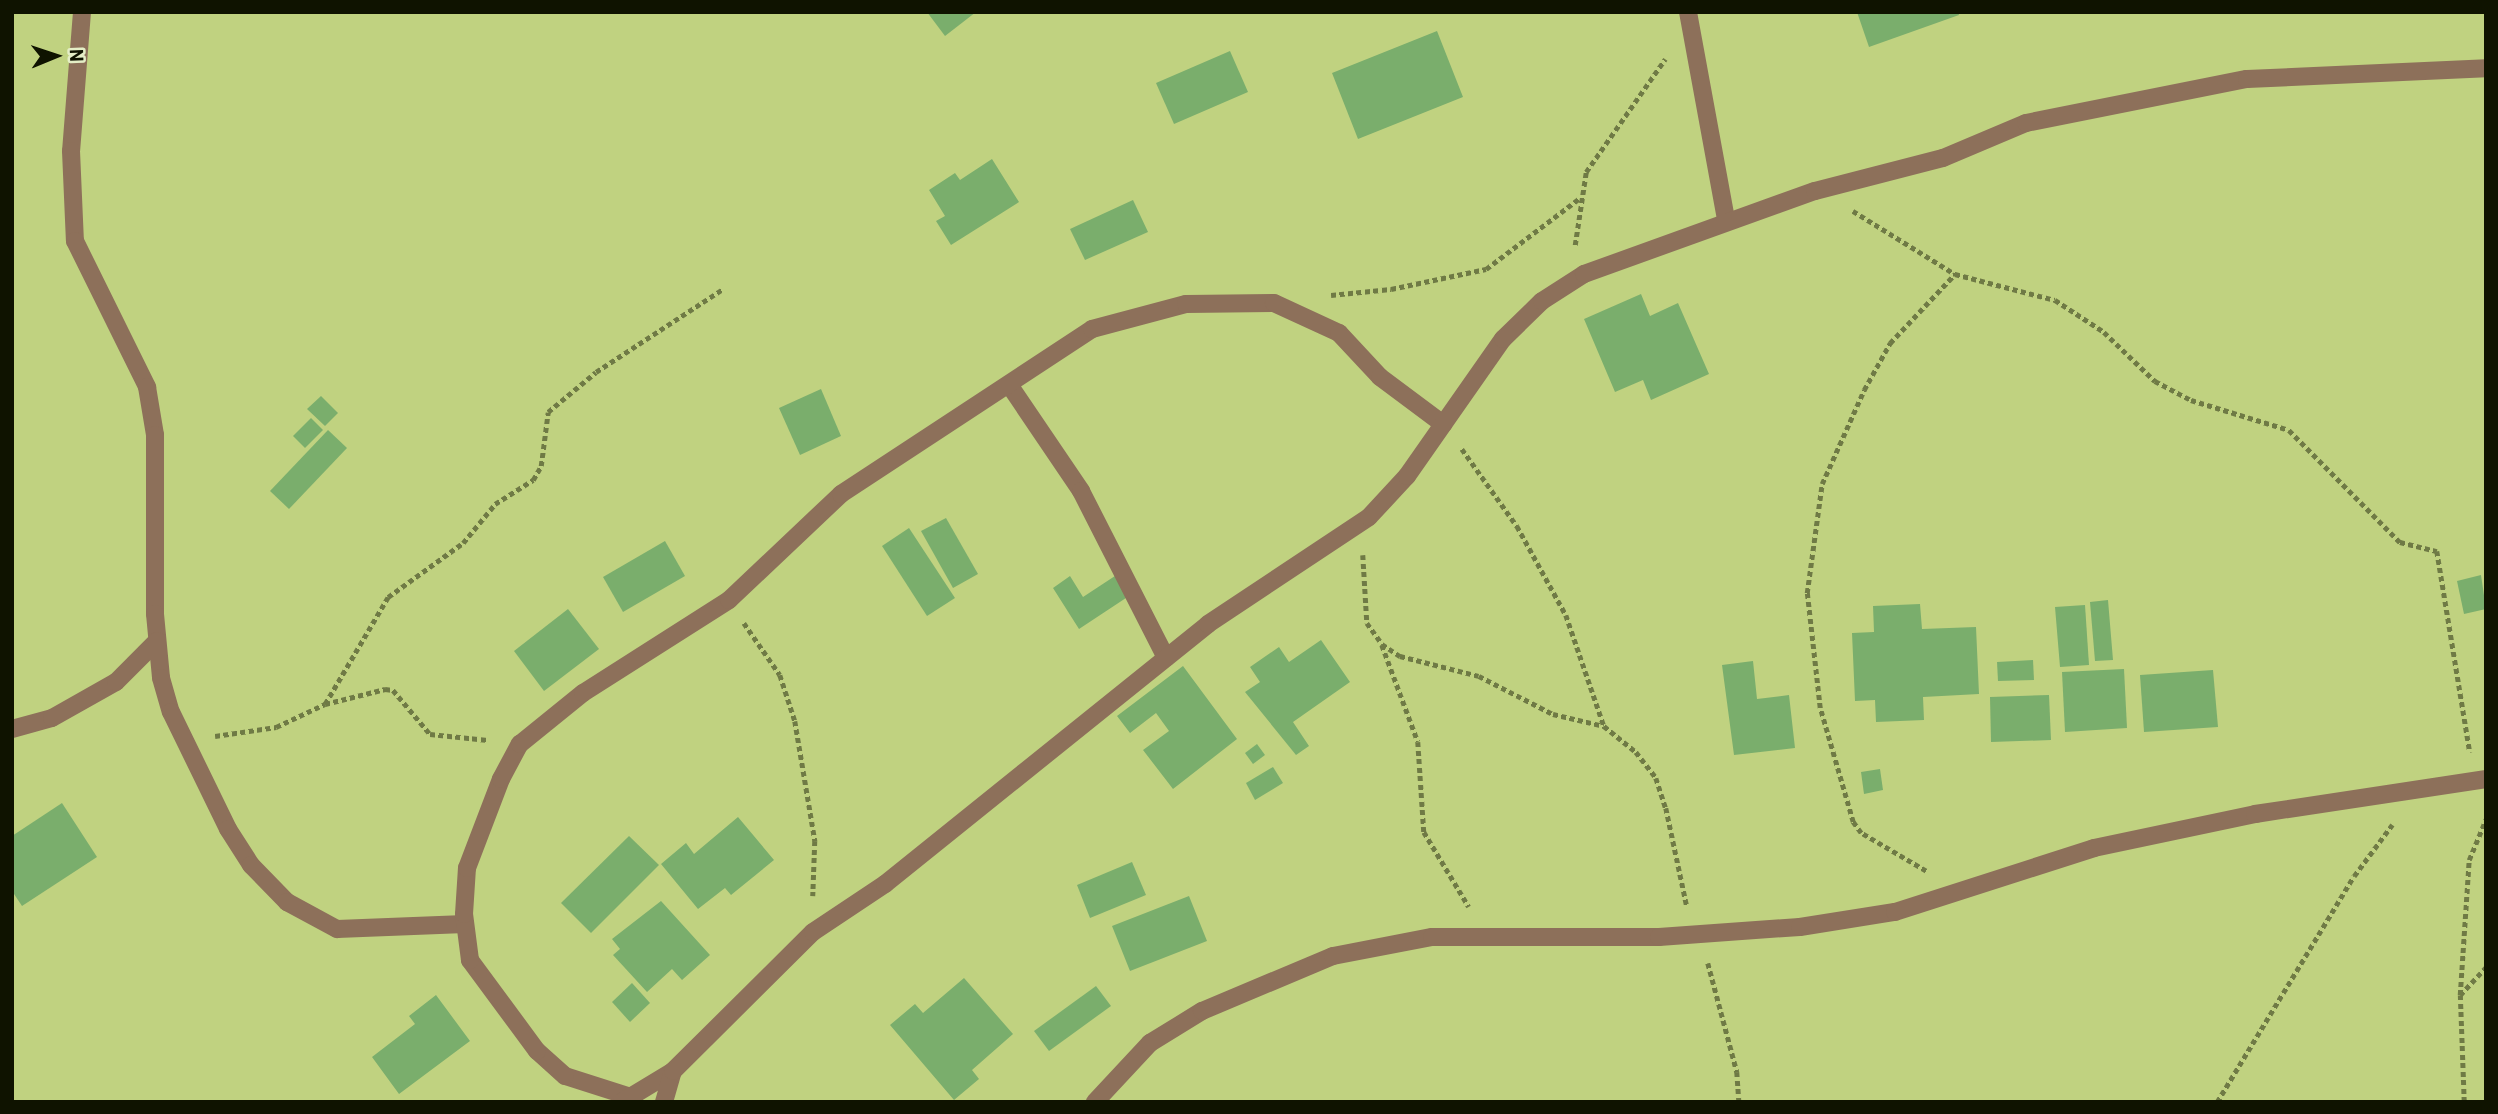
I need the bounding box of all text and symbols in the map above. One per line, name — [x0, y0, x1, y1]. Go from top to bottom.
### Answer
north arrow — [21, 21, 91, 91]
text: N — [66, 49, 89, 62]

